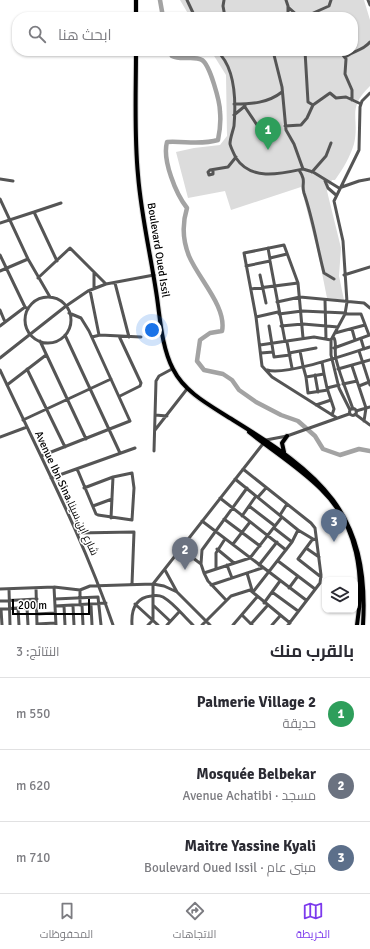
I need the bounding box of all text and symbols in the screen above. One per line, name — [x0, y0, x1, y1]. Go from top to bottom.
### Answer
search box — [12, 12, 358, 56]
icon: search — [26, 23, 48, 45]
text: ابحث هنا — [58, 26, 111, 44]
pin: 1 — [255, 117, 281, 150]
street label: Boulevard Oued Issil — [145, 202, 172, 298]
your location — [142, 320, 162, 340]
street label: Avenue Ibn Sina شارع ابن سينا — [31, 429, 101, 558]
pin: 3 — [321, 509, 347, 542]
pin: 2 — [172, 537, 198, 570]
map controls — [322, 577, 358, 613]
button: layers — [322, 577, 358, 613]
scale bar — [12, 597, 90, 616]
text: 200 m — [18, 599, 47, 612]
text: بالقرب منك — [270, 641, 354, 662]
text: النتائج: 3 — [16, 644, 60, 660]
text: Palmerie Village 2 — [197, 693, 316, 711]
text: 550 m — [16, 706, 50, 722]
text: 1 — [337, 706, 345, 722]
text: حديقة — [283, 716, 316, 732]
text: Mosquée Belbekar — [196, 765, 316, 783]
text: 620 m — [16, 778, 50, 794]
text: 2 — [337, 778, 345, 794]
text: مسجد · Avenue Achatibi — [182, 788, 316, 804]
text: Maitre Yassine Kyali — [184, 837, 316, 855]
text: 710 m — [16, 850, 50, 866]
text: 3 — [337, 850, 345, 866]
text: مبنى عام · Boulevard Oued Issil — [144, 860, 316, 876]
tab: المحفوظات — [40, 900, 93, 944]
tab: الاتجاهات — [173, 900, 216, 944]
tab: الخريطة — [296, 900, 330, 944]

